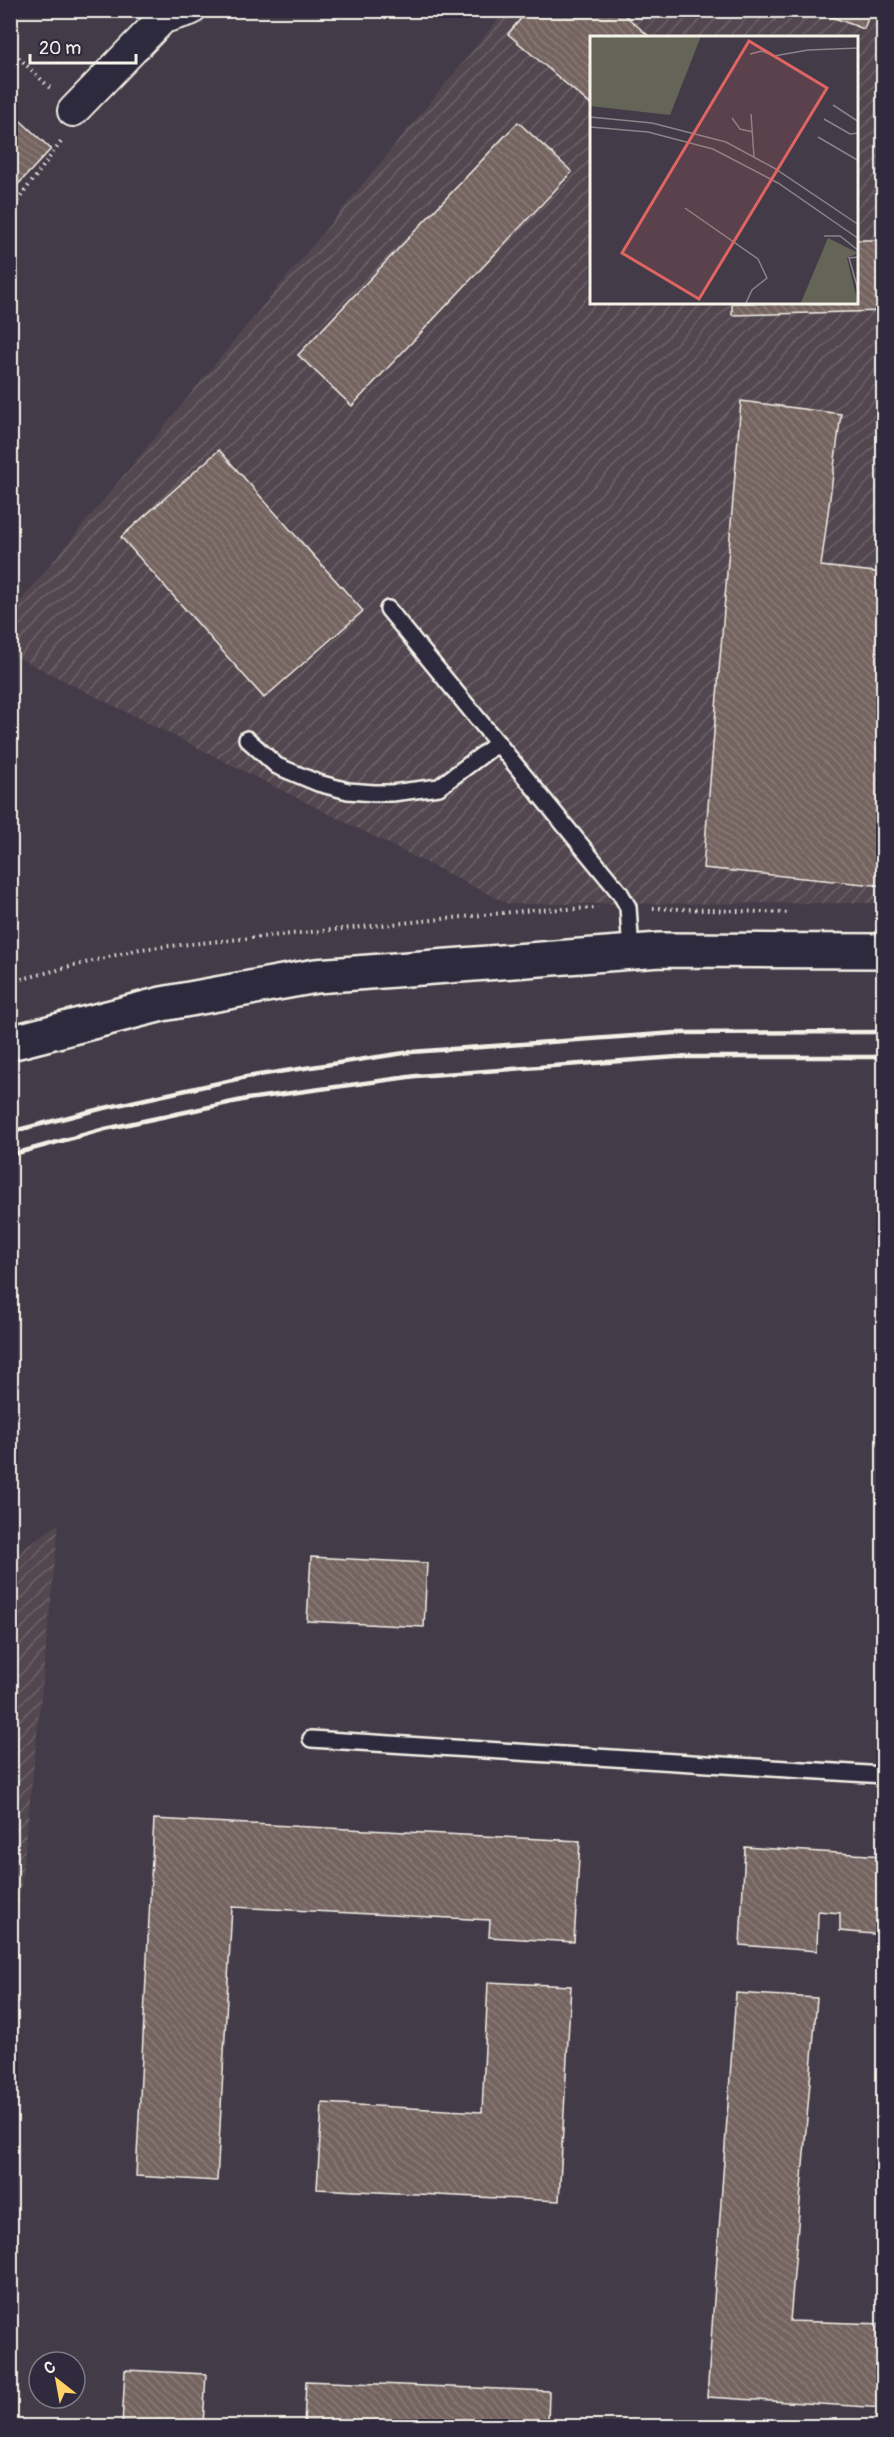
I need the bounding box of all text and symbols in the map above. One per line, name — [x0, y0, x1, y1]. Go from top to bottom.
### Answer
scale bar — [30, 27, 136, 65]
inset map — [590, 36, 858, 304]
text: 20 m — [39, 37, 81, 60]
north arrow — [27, 2350, 87, 2410]
text: С — [40, 2357, 59, 2379]

